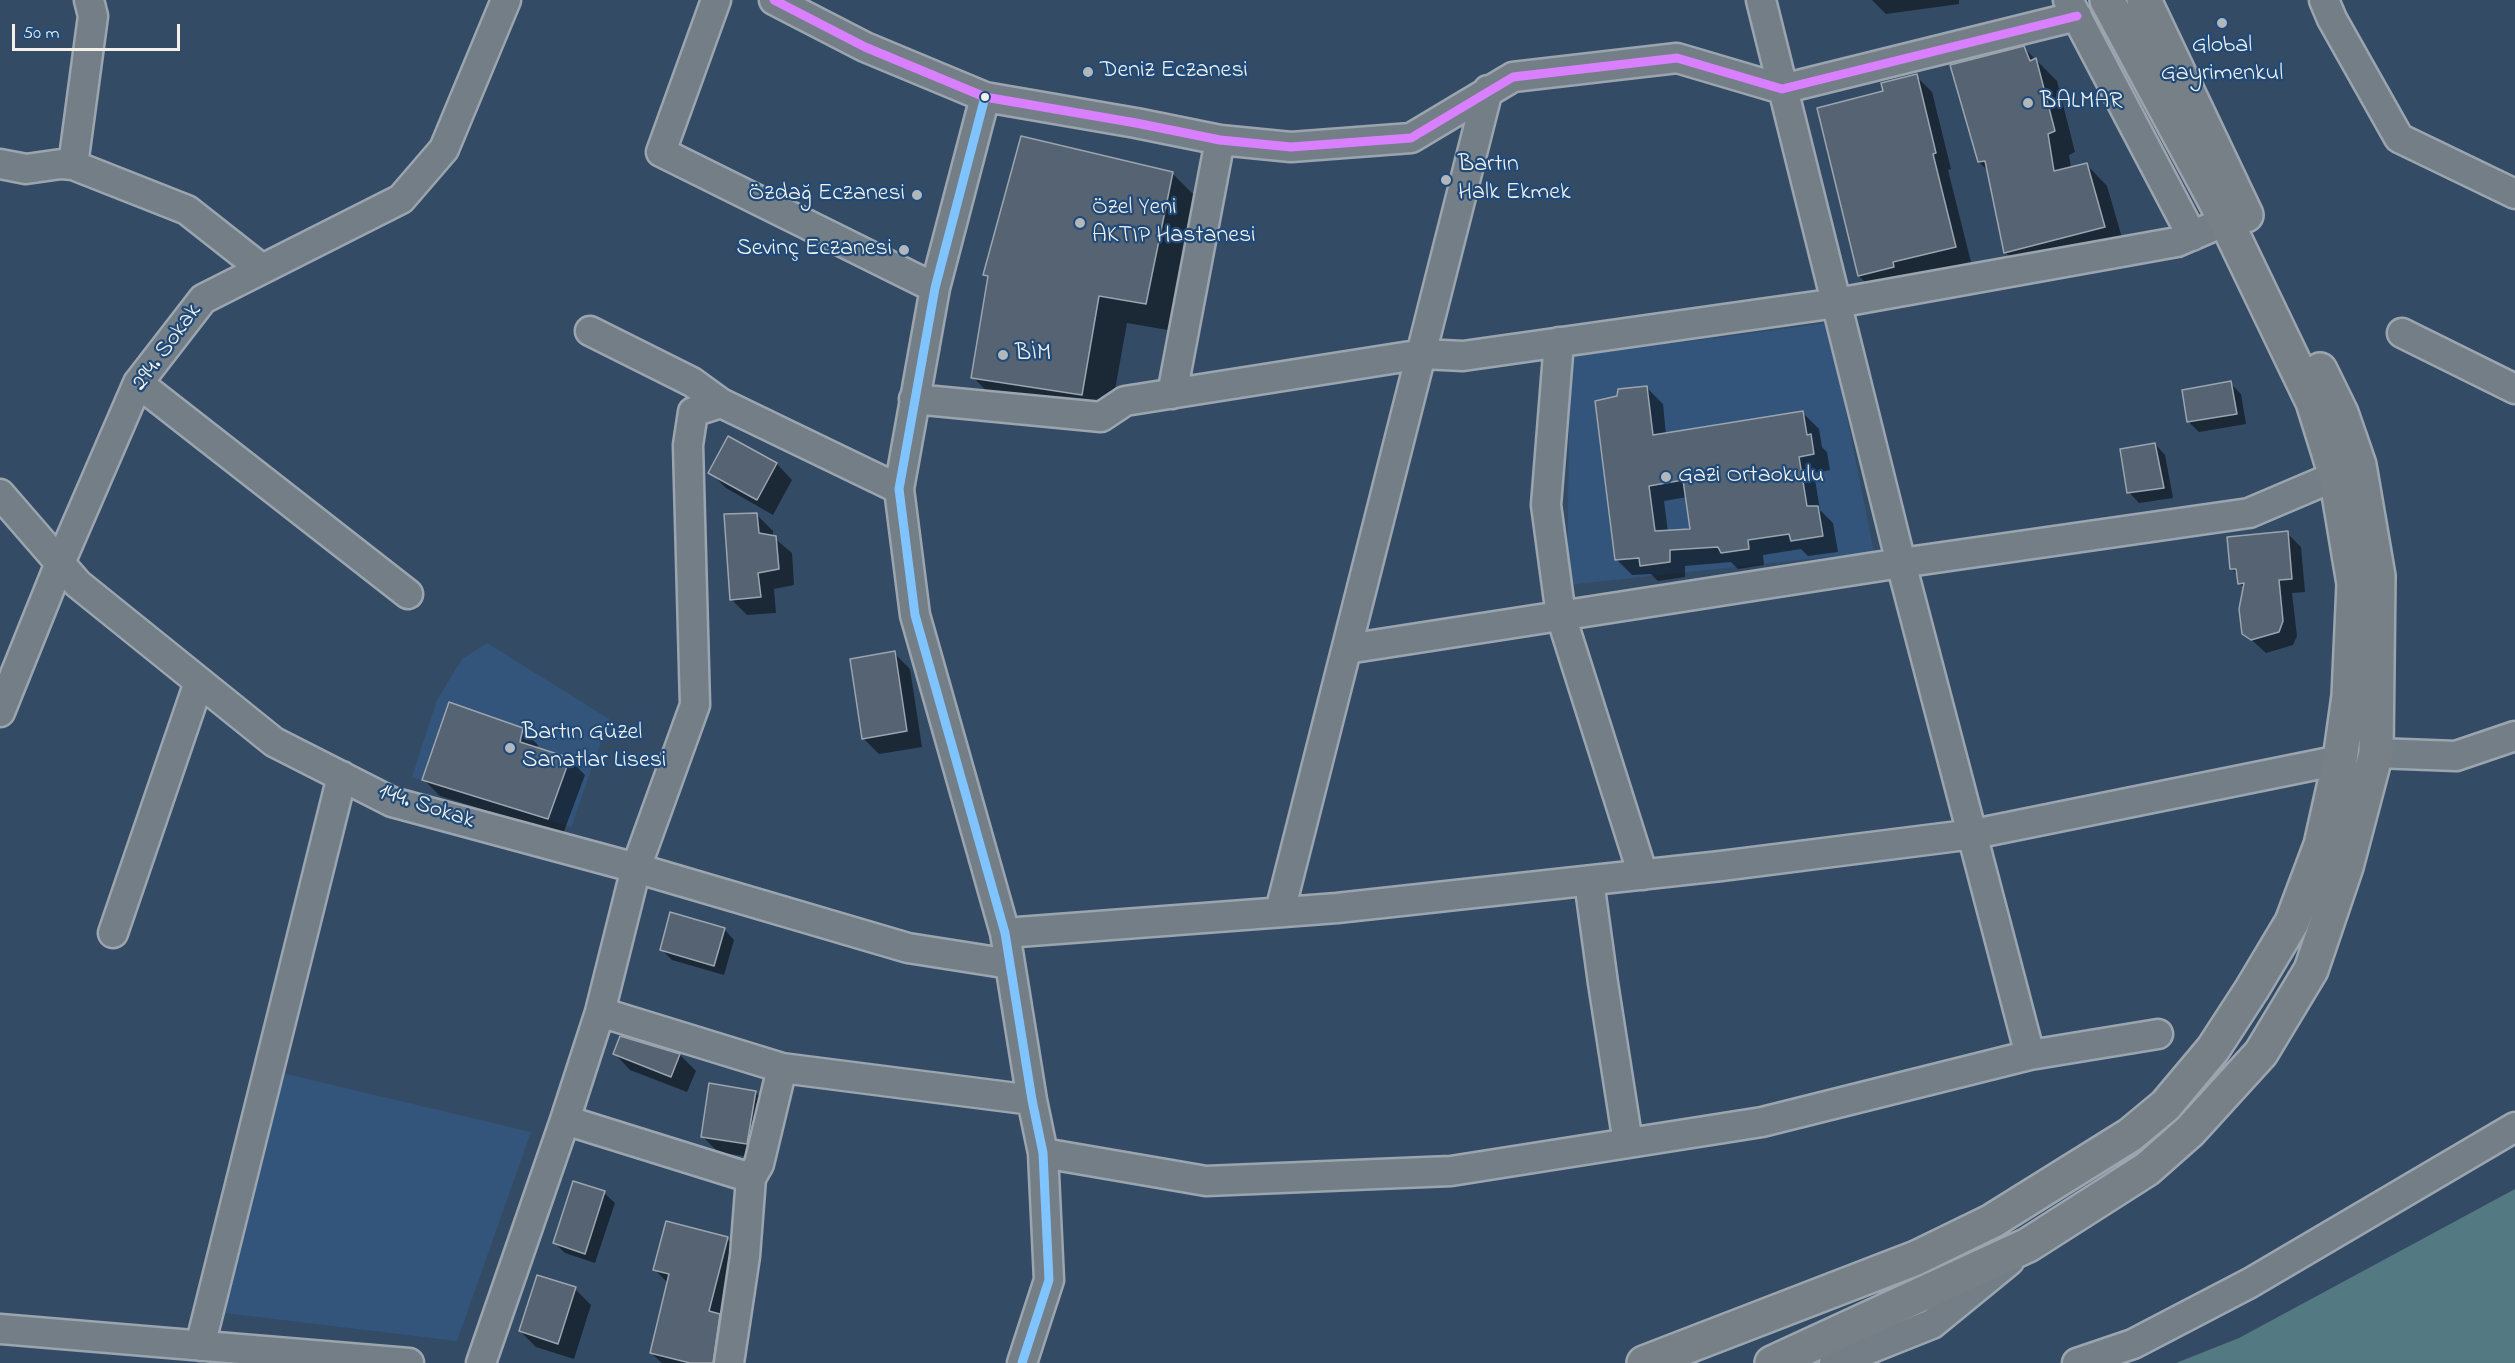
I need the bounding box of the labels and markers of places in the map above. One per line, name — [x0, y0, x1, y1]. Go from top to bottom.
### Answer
marker: Global Gayrimenkul — [2215, 16, 2229, 30]
place label: Global Gayrimenkul — [2161, 33, 2283, 89]
place label: Deniz Eczanesi — [1100, 58, 1248, 86]
marker: Deniz Eczanesi — [1081, 65, 1095, 79]
place label: BALMAR — [2040, 89, 2122, 117]
unlabelled marker — [979, 91, 991, 103]
marker: BALMAR — [2021, 96, 2035, 110]
place label: Bartın Halk Ekmek — [1458, 152, 1570, 208]
marker: Bartın Halk Ekmek — [1439, 173, 1453, 187]
place label: Özdağ Eczanesi — [749, 181, 905, 209]
marker: Özdağ Eczanesi — [910, 188, 924, 202]
place label: Özel Yeni AKTIP Hastanesi — [1092, 195, 1256, 251]
marker: Özel Yeni AKTIP Hastanesi — [1073, 216, 1087, 230]
place label: Sevinç Eczanesi — [736, 236, 892, 264]
marker: Sevinç Eczanesi — [897, 243, 911, 257]
place label: BİM — [1015, 341, 1051, 369]
marker: BİM — [996, 348, 1010, 362]
place label: Gazi Ortaokulu — [1678, 463, 1824, 491]
marker: Gazi Ortaokulu — [1659, 470, 1673, 484]
place label: Bartın Güzel Sanatlar Lisesi — [522, 720, 666, 776]
marker: Bartın Güzel Sanatlar Lisesi — [503, 741, 517, 755]

